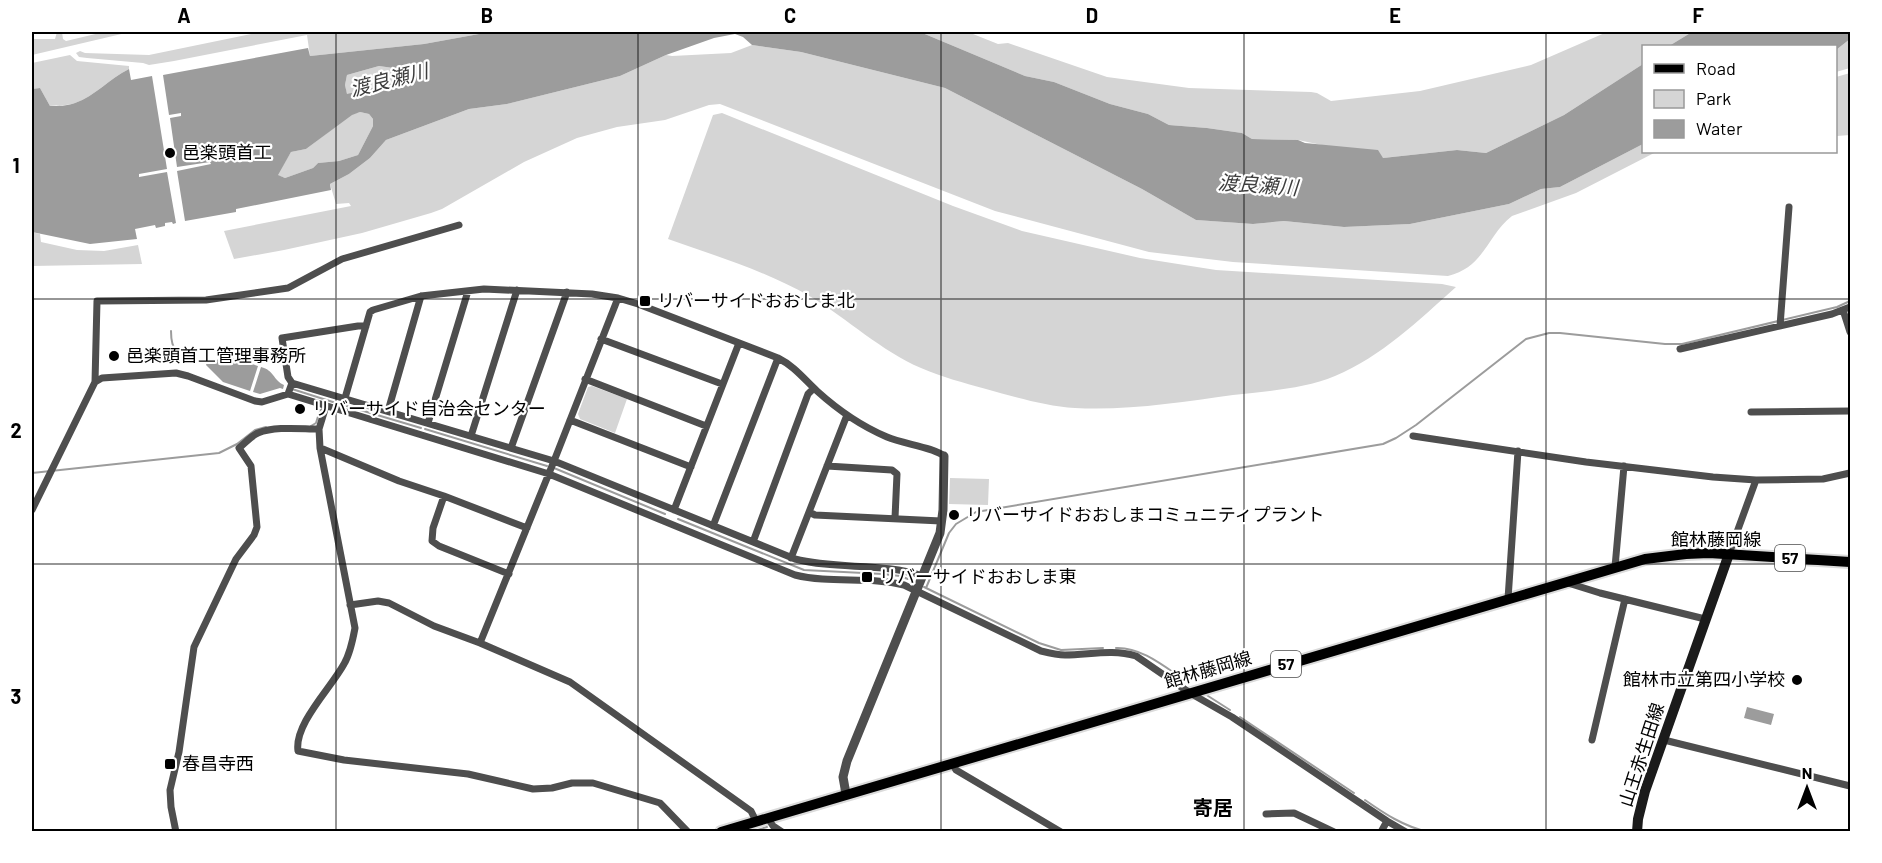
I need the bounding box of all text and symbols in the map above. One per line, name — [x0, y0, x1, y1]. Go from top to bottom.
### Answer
text: A — [177, 3, 191, 27]
text: B — [481, 3, 493, 27]
text: C — [784, 3, 796, 27]
text: D — [1086, 3, 1098, 27]
text: E — [1389, 3, 1401, 27]
text: F — [1692, 3, 1704, 27]
legend — [1642, 45, 1837, 153]
water label: 渡良瀬川 — [347, 57, 432, 100]
text: Road — [1696, 57, 1736, 79]
text: Park — [1696, 87, 1731, 109]
text: Water — [1696, 117, 1743, 139]
place label: 邑楽頭首工 — [182, 141, 272, 163]
marker: 邑楽頭首工 — [163, 146, 177, 160]
text: 1 — [12, 153, 20, 177]
water label: 渡良瀬川 — [1217, 169, 1301, 199]
place label: リバーサイドおおしま北 — [657, 289, 855, 311]
marker: リバーサイドおおしま北 — [638, 294, 652, 308]
place label: 邑楽頭首工管理事務所 — [126, 344, 306, 366]
marker: 邑楽頭首工管理事務所 — [107, 349, 121, 363]
place label: リバーサイド自治会センター — [312, 397, 546, 419]
marker: リバーサイド自治会センター — [293, 402, 307, 416]
text: 2 — [10, 418, 22, 442]
place label: リバーサイドおおしまコミュニティプラント — [966, 503, 1325, 525]
marker: リバーサイドおおしまコミュニティプラント — [947, 508, 961, 522]
street label: 館林藤岡線 — [1671, 528, 1761, 550]
road number: 57 — [1775, 545, 1805, 571]
place label: リバーサイドおおしま東 — [879, 565, 1077, 587]
marker: リバーサイドおおしま東 — [860, 570, 874, 584]
street label: 館林藤岡線 — [1161, 646, 1254, 692]
road number: 57 — [1271, 651, 1301, 677]
place label: 館林市立第四小学校 — [1623, 668, 1785, 690]
marker: 館林市立第四小学校 — [1790, 673, 1804, 687]
text: 3 — [11, 684, 21, 708]
street label: 山王赤生田線 — [1614, 700, 1668, 809]
place label: 春昌寺西 — [182, 752, 254, 774]
marker: 春昌寺西 — [163, 757, 177, 771]
north arrow — [1777, 758, 1837, 818]
text: N — [1802, 763, 1812, 782]
district label: 寄居 — [1193, 795, 1233, 819]

